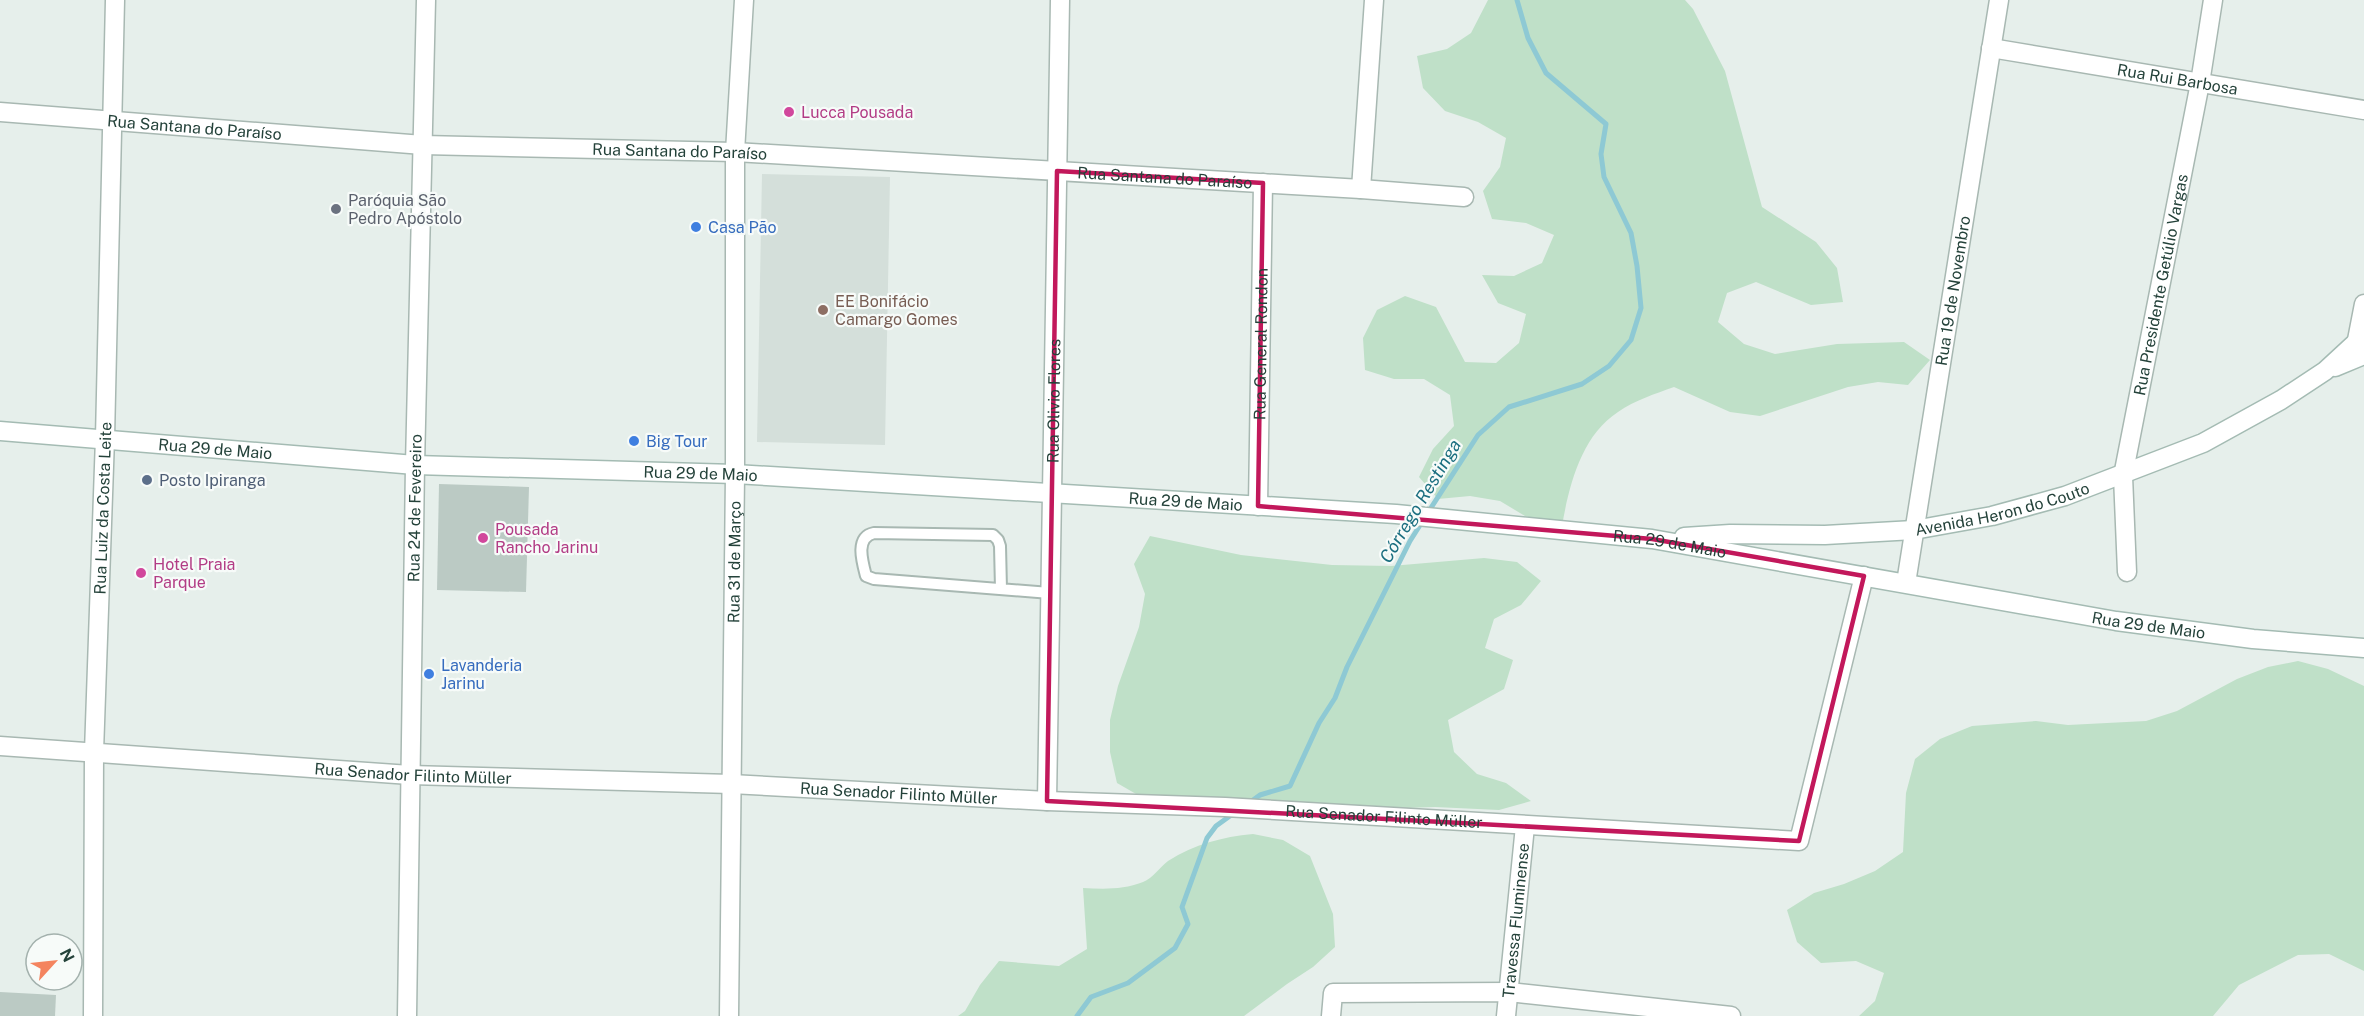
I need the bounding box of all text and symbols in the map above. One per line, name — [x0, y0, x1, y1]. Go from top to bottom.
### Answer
street label: Rua Rui Barbosa — [2116, 60, 2239, 98]
place label: Lucca Pousada — [801, 103, 913, 122]
marker: Lucca Pousada — [782, 105, 796, 119]
street label: Rua Santana do Paraíso — [106, 111, 282, 143]
street label: Rua Santana do Paraíso — [592, 139, 768, 163]
street label: Rua Santana do Paraíso — [1077, 163, 1253, 192]
street label: Rua Presidente Getúlio Vargas — [2129, 172, 2191, 397]
place label: Paróquia São Pedro Apóstolo — [348, 191, 462, 228]
marker: Paróquia São Pedro Apóstolo — [329, 202, 343, 216]
street label: Rua 19 de Novembro — [1931, 214, 1974, 367]
place label: Casa Pão — [708, 218, 776, 237]
marker: Casa Pão — [689, 220, 703, 234]
street label: Rua General Rondon — [1250, 268, 1271, 420]
place label: EE Bonifácio Camargo Gomes — [835, 292, 958, 329]
marker: EE Bonifácio Camargo Gomes — [816, 303, 830, 317]
street label: Rua Olivio Flores — [1043, 339, 1064, 463]
street label: Rua Luiz da Costa Leite — [90, 421, 115, 595]
place label: Big Tour — [646, 432, 708, 451]
street label: Rua 29 de Maio — [157, 434, 273, 463]
street label: Rua 24 de Fevereiro — [404, 434, 425, 582]
marker: Big Tour — [627, 434, 641, 448]
water label: Córrego Restinga — [1375, 435, 1465, 567]
street label: Rua 29 de Maio — [643, 462, 758, 485]
place label: Posto Ipiranga — [159, 471, 266, 490]
marker: Posto Ipiranga — [140, 473, 154, 487]
street label: Avenida Heron do Couto — [1914, 478, 2092, 539]
street label: Rua 29 de Maio — [1128, 488, 1243, 514]
street label: Rua 31 de Março — [724, 501, 744, 623]
place label: Pousada Rancho Jarinu — [495, 520, 598, 557]
street label: Rua 29 de Maio — [1612, 526, 1728, 561]
marker: Pousada Rancho Jarinu — [476, 531, 490, 545]
place label: Hotel Praia Parque — [153, 555, 235, 592]
marker: Hotel Praia Parque — [134, 566, 148, 580]
street label: Rua 29 de Maio — [2090, 607, 2207, 642]
place label: Lavanderia Jarinu — [441, 656, 522, 693]
marker: Lavanderia Jarinu — [422, 667, 436, 681]
street label: Rua Senador Filinto Müller — [314, 759, 512, 787]
street label: Rua Senador Filinto Müller — [799, 778, 998, 808]
street label: Rua Senador Filinto Müller — [1285, 801, 1483, 832]
street label: Travessa Fluminense — [1498, 842, 1533, 999]
north arrow — [24, 932, 84, 992]
text: N — [56, 946, 78, 965]

